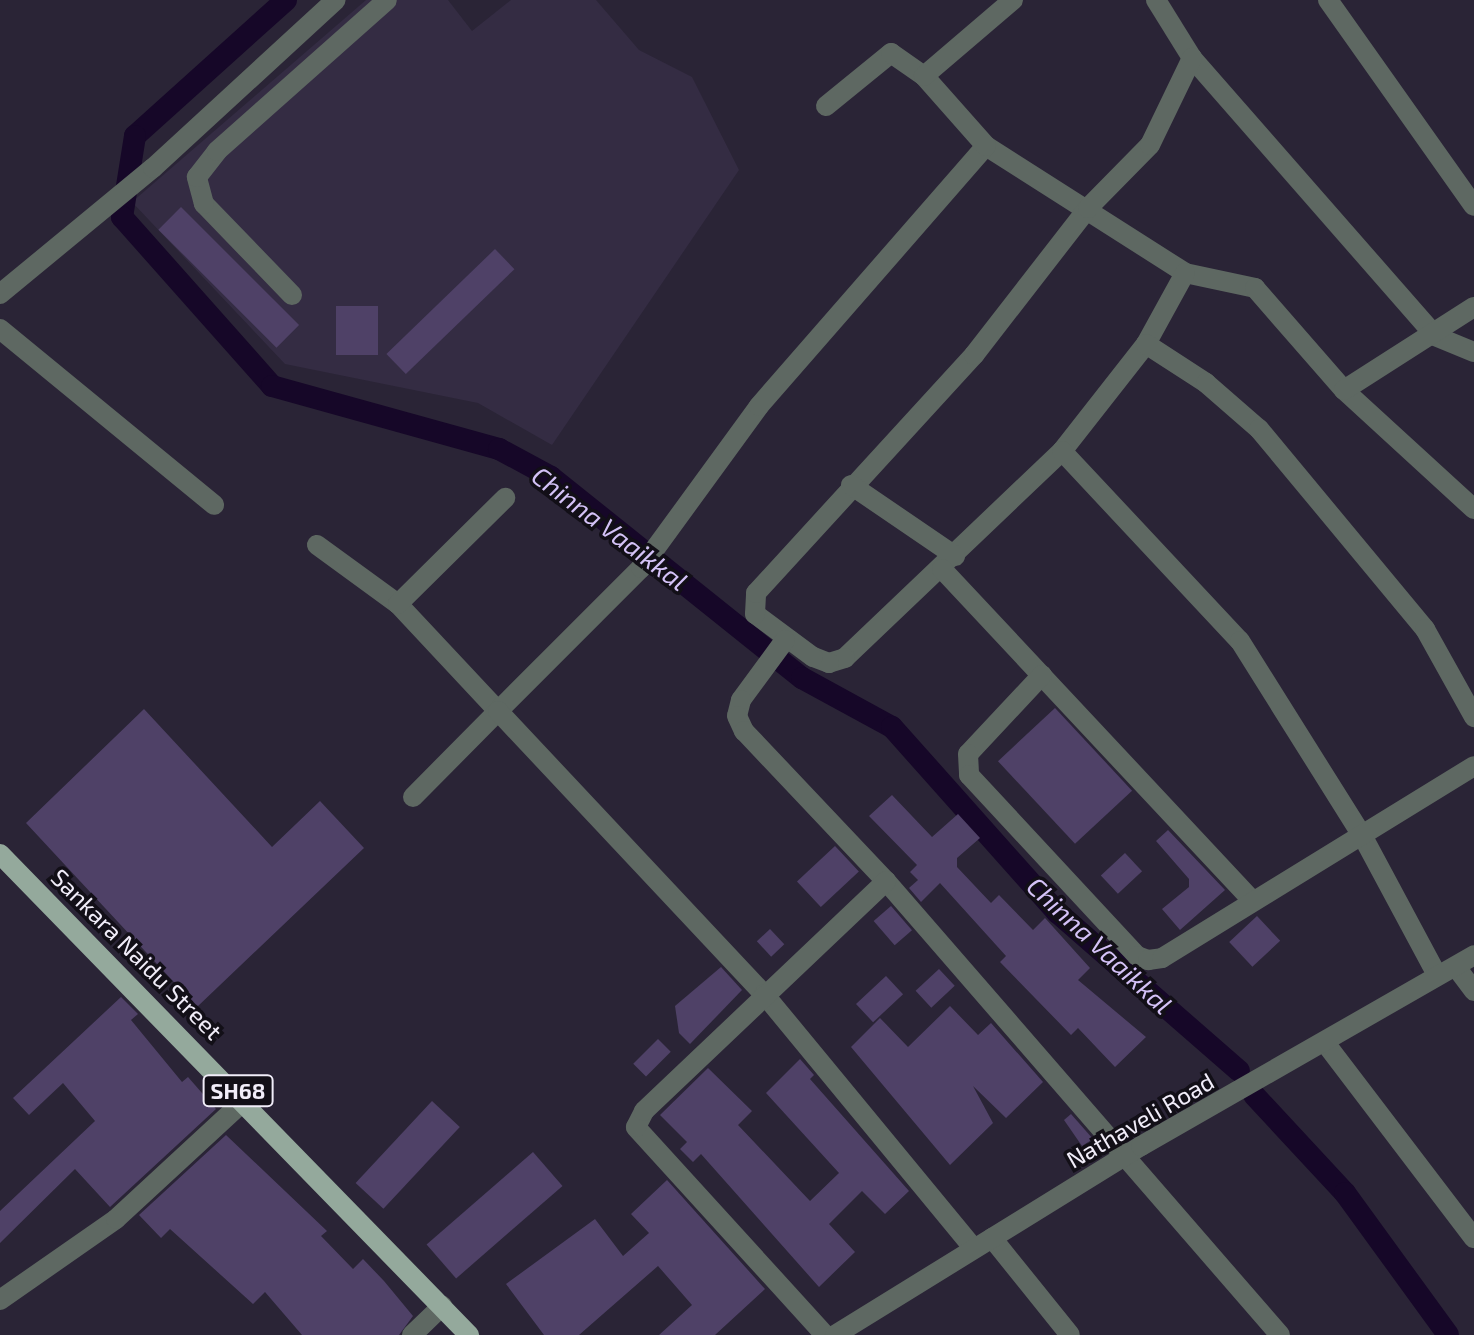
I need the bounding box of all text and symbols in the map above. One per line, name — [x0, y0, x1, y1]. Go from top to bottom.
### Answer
water label: Chinna Vaaikkal — [526, 459, 694, 597]
street label: Sankara Naidu Street — [46, 863, 228, 1045]
water label: Chinna Vaaikkal — [1021, 870, 1179, 1020]
street label: Nathaveli Road — [1061, 1066, 1219, 1174]
road number: SH68 — [202, 1073, 274, 1109]

